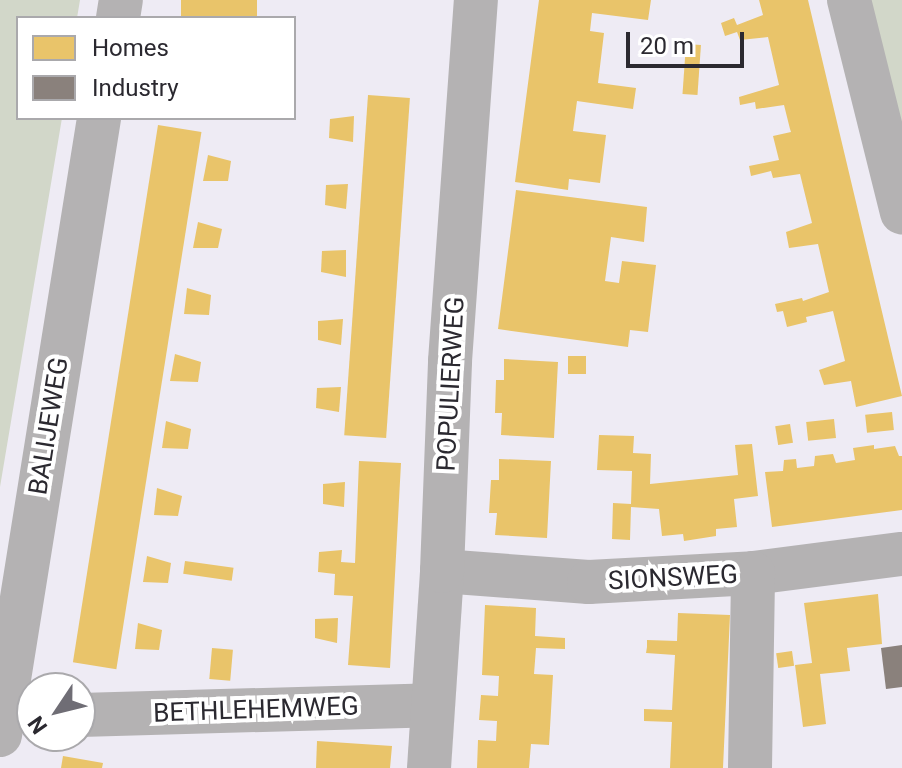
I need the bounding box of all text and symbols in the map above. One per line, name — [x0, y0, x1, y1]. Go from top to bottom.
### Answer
legend — [16, 16, 296, 120]
scale bar — [630, 16, 748, 66]
text: 20 m — [640, 32, 694, 60]
text: Homes — [92, 34, 169, 62]
text: Industry — [92, 74, 178, 102]
street label: POPULIERWEG — [431, 296, 471, 472]
street label: BALIJEWEG — [23, 355, 75, 497]
street label: SIONSWEG — [607, 559, 739, 597]
north arrow — [16, 672, 96, 752]
street label: BETHLEHEMWEG — [153, 691, 359, 729]
text: N — [23, 711, 52, 738]

